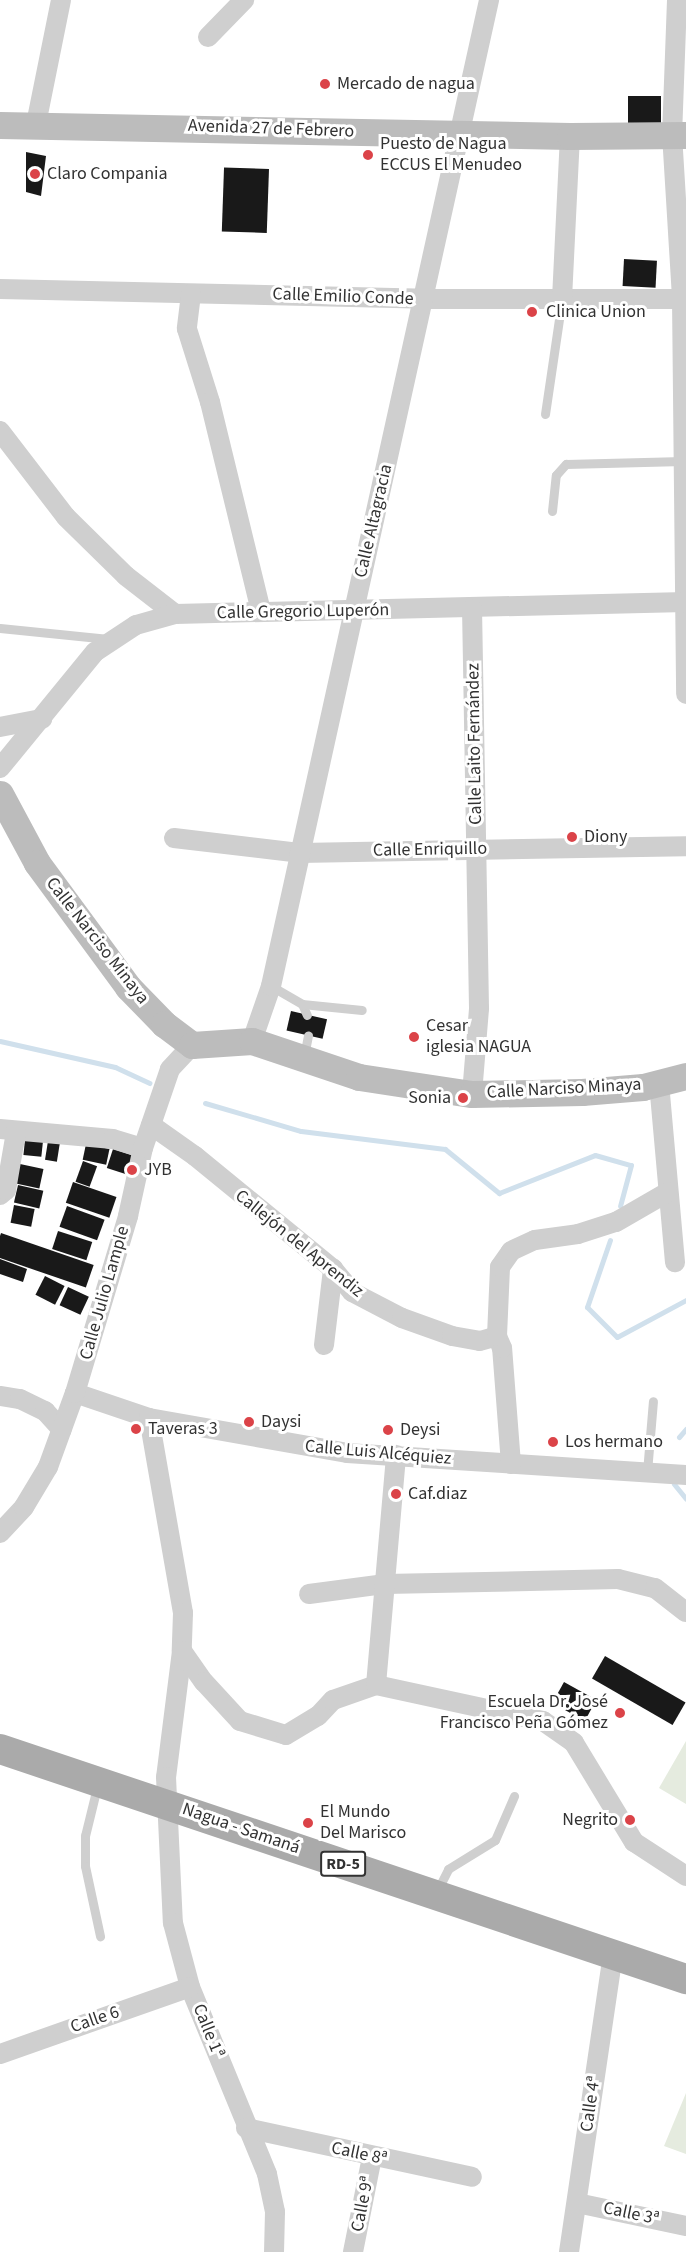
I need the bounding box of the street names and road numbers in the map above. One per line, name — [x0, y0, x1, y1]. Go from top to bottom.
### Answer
street label: Avenida 27 de Febrero — [188, 115, 354, 143]
street label: Calle Emilio Conde — [272, 284, 414, 310]
street label: Calle Altagracia — [350, 462, 398, 580]
street label: Calle Gregorio Luperón — [217, 600, 389, 624]
street label: Calle Laito Fernández — [463, 663, 487, 825]
street label: Calle Enriquillo — [373, 838, 487, 862]
street label: Calle Narciso Minaya — [41, 873, 153, 1009]
street label: Calle Narciso Minaya — [486, 1074, 642, 1104]
street label: Callejón del Aprendiz — [230, 1186, 368, 1302]
street label: Calle Julio Lample — [76, 1224, 134, 1362]
street label: Calle Luis Alcéquiez — [304, 1436, 452, 1470]
street label: Nagua - Samaná — [179, 1799, 303, 1859]
road number: RD-5 — [319, 1851, 367, 1877]
street label: Calle 1ª — [187, 2001, 229, 2061]
street label: Calle 6 — [68, 2002, 122, 2038]
street label: Calle 4ª — [576, 2075, 606, 2133]
street label: Calle 8ª — [329, 2138, 389, 2170]
street label: Calle 9ª — [347, 2174, 379, 2234]
street label: Calle 3ª — [601, 2198, 661, 2230]

